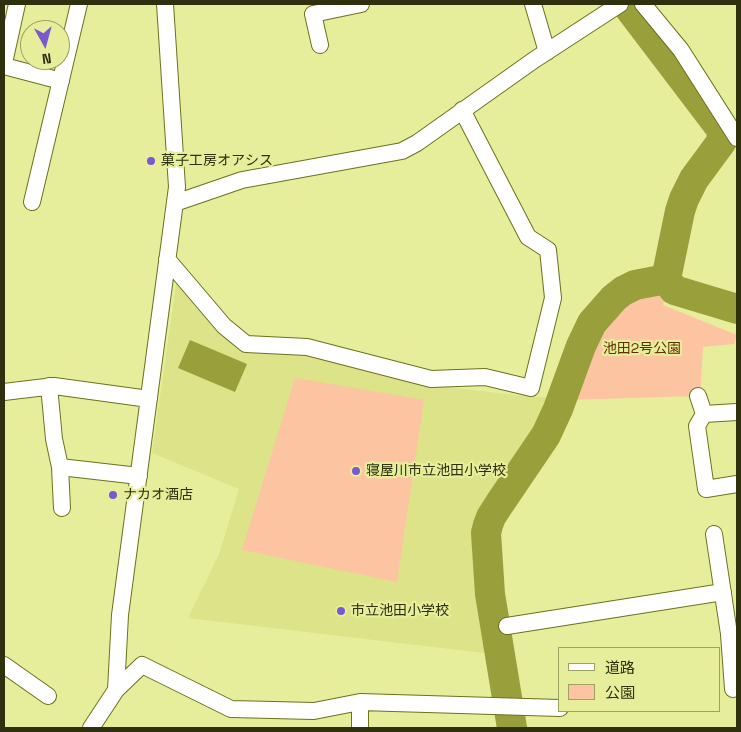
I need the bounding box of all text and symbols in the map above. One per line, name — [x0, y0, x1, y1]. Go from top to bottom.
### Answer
north arrow — [20, 20, 70, 70]
text: N — [41, 49, 52, 68]
place label: 菓子工房オアシス — [161, 153, 273, 169]
marker: 菓子工房オアシス — [145, 155, 157, 167]
park label: 池田2号公園 — [603, 341, 681, 357]
place label: 寝屋川市立池田小学校 — [366, 463, 506, 479]
marker: 寝屋川市立池田小学校 — [350, 465, 362, 477]
place label: ナカオ酒店 — [123, 487, 193, 503]
marker: ナカオ酒店 — [107, 489, 119, 501]
place label: 市立池田小学校 — [351, 603, 449, 619]
marker: 市立池田小学校 — [335, 605, 347, 617]
legend — [558, 647, 721, 712]
text: 道路 — [605, 658, 635, 677]
text: 公園 — [605, 683, 635, 702]

